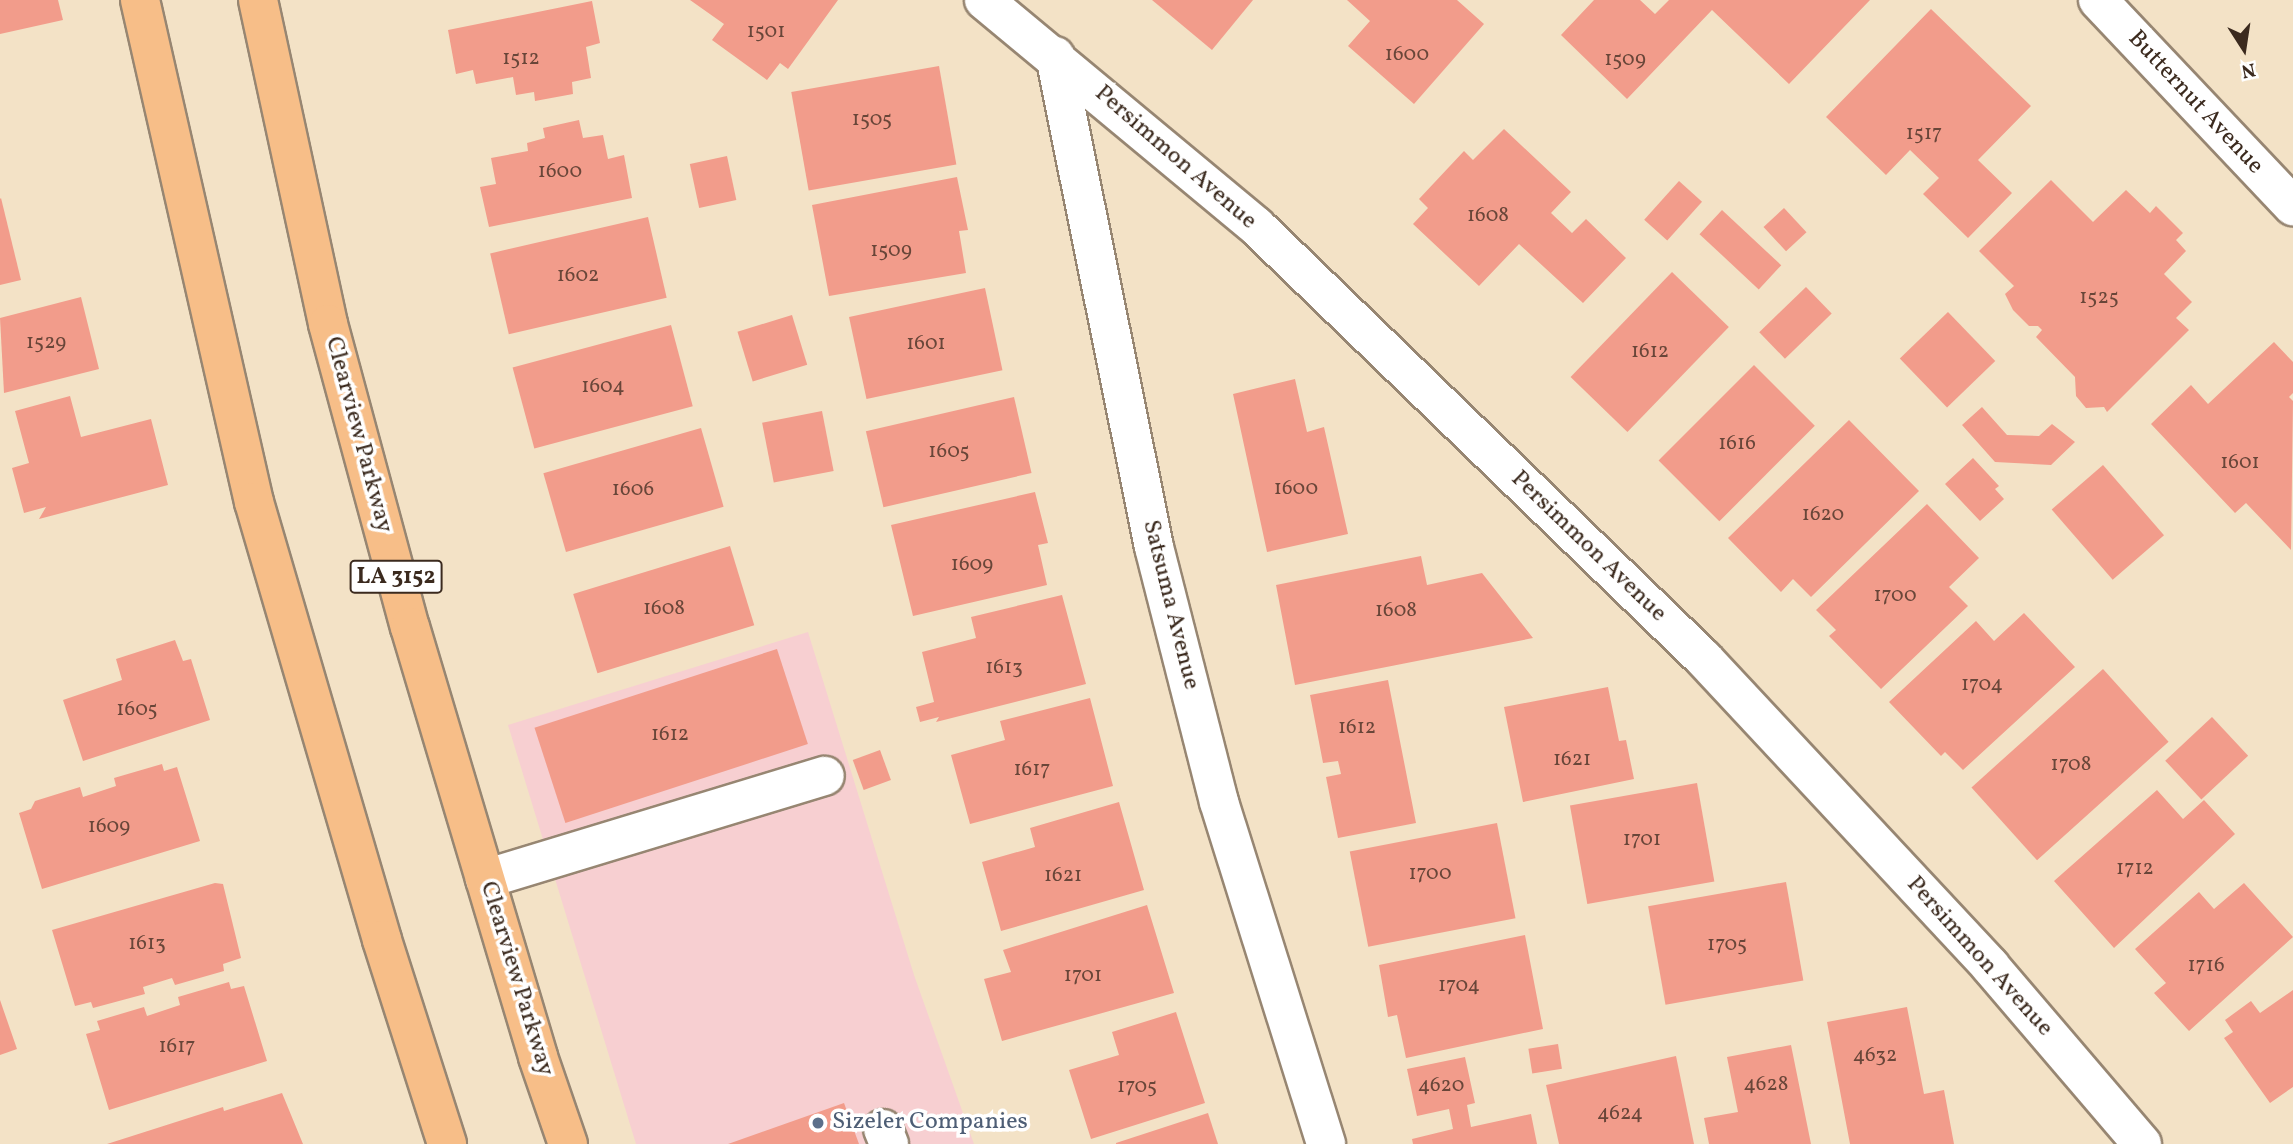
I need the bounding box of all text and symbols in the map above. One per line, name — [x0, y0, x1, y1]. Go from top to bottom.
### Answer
north arrow — [2209, 14, 2279, 84]
house number: 1501 — [747, 19, 785, 45]
street label: Butternut Avenue — [2121, 25, 2269, 181]
house number: 1600 — [1385, 42, 1429, 68]
house number: 1512 — [502, 46, 540, 72]
house number: 1509 — [1604, 47, 1646, 73]
text: N — [2239, 55, 2258, 84]
street label: Persimmon Avenue — [1088, 80, 1262, 236]
house number: 1505 — [852, 107, 892, 133]
house number: 1517 — [1906, 121, 1942, 147]
house number: 1600 — [538, 159, 582, 185]
house number: 1608 — [1467, 203, 1509, 229]
house number: 1509 — [870, 238, 912, 264]
house number: 1602 — [557, 263, 599, 289]
house number: 1525 — [2079, 285, 2119, 311]
house number: 1529 — [26, 330, 66, 356]
house number: 1601 — [906, 331, 946, 357]
street label: Clearview Parkway — [318, 333, 398, 537]
house number: 1612 — [1631, 339, 1669, 365]
house number: 1604 — [581, 374, 625, 400]
house number: 1616 — [1718, 431, 1756, 457]
house number: 1605 — [928, 439, 970, 465]
house number: 1601 — [2220, 450, 2260, 476]
street label: Persimmon Avenue — [1504, 465, 1672, 629]
house number: 1600 — [1274, 476, 1318, 502]
house number: 1606 — [612, 477, 654, 503]
house number: 1620 — [1802, 502, 1844, 528]
street label: Satsuma Avenue — [1135, 517, 1205, 693]
house number: 1609 — [951, 552, 993, 578]
road number: LA 3152 — [349, 558, 443, 596]
house number: 1700 — [1873, 583, 1917, 609]
house number: 1608 — [643, 596, 685, 622]
house number: 1608 — [1375, 598, 1417, 624]
house number: 1613 — [985, 655, 1023, 681]
house number: 1704 — [1961, 672, 2003, 698]
house number: 1605 — [116, 697, 158, 723]
house number: 1612 — [1338, 715, 1376, 741]
house number: 1612 — [651, 722, 689, 748]
house number: 1621 — [1553, 747, 1591, 773]
house number: 1708 — [2051, 752, 2091, 778]
house number: 1617 — [1013, 757, 1051, 783]
house number: 1609 — [88, 814, 130, 840]
house number: 1701 — [1623, 827, 1661, 853]
house number: 1712 — [2116, 856, 2154, 882]
house number: 1700 — [1408, 861, 1452, 887]
house number: 1621 — [1044, 863, 1082, 889]
street label: Persimmon Avenue — [1900, 871, 2058, 1043]
street label: Clearview Parkway — [473, 878, 559, 1080]
house number: 1613 — [128, 931, 166, 957]
house number: 1705 — [1707, 932, 1747, 958]
house number: 1716 — [2187, 953, 2225, 979]
house number: 1701 — [1064, 963, 1102, 989]
house number: 1704 — [1438, 973, 1480, 999]
house number: 1617 — [158, 1034, 196, 1060]
house number: 4632 — [1853, 1043, 1897, 1069]
house number: 4628 — [1744, 1072, 1788, 1098]
house number: 4620 — [1418, 1073, 1464, 1099]
house number: 1705 — [1117, 1074, 1157, 1100]
house number: 4624 — [1597, 1101, 1643, 1127]
place label: Sizeler Companies — [832, 1109, 1028, 1137]
marker: Sizeler Companies — [810, 1115, 826, 1131]

